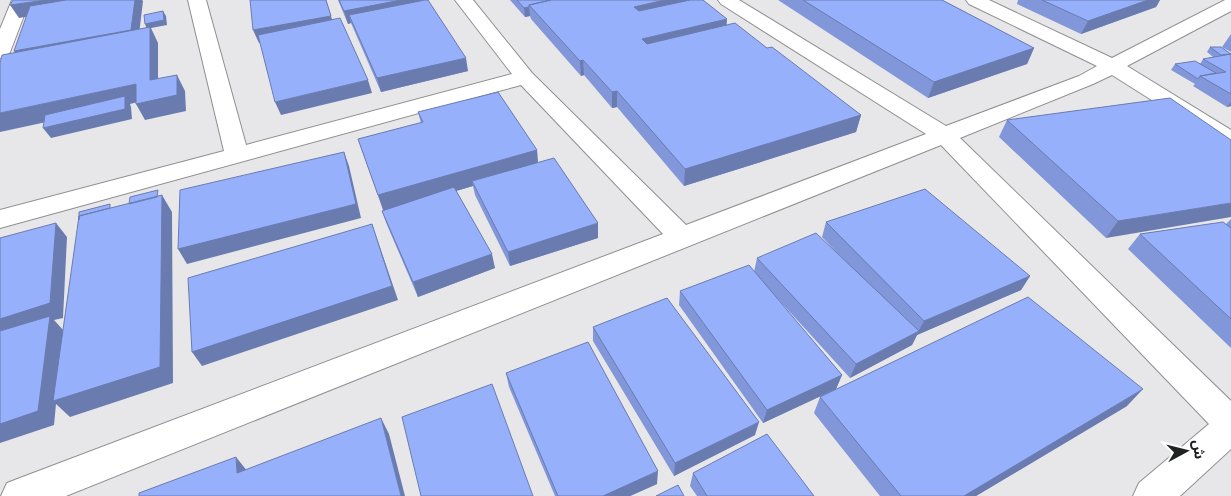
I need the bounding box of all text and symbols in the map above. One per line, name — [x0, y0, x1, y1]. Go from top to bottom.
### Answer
north arrow — [1161, 426, 1211, 476]
text: ش — [1189, 439, 1208, 460]

